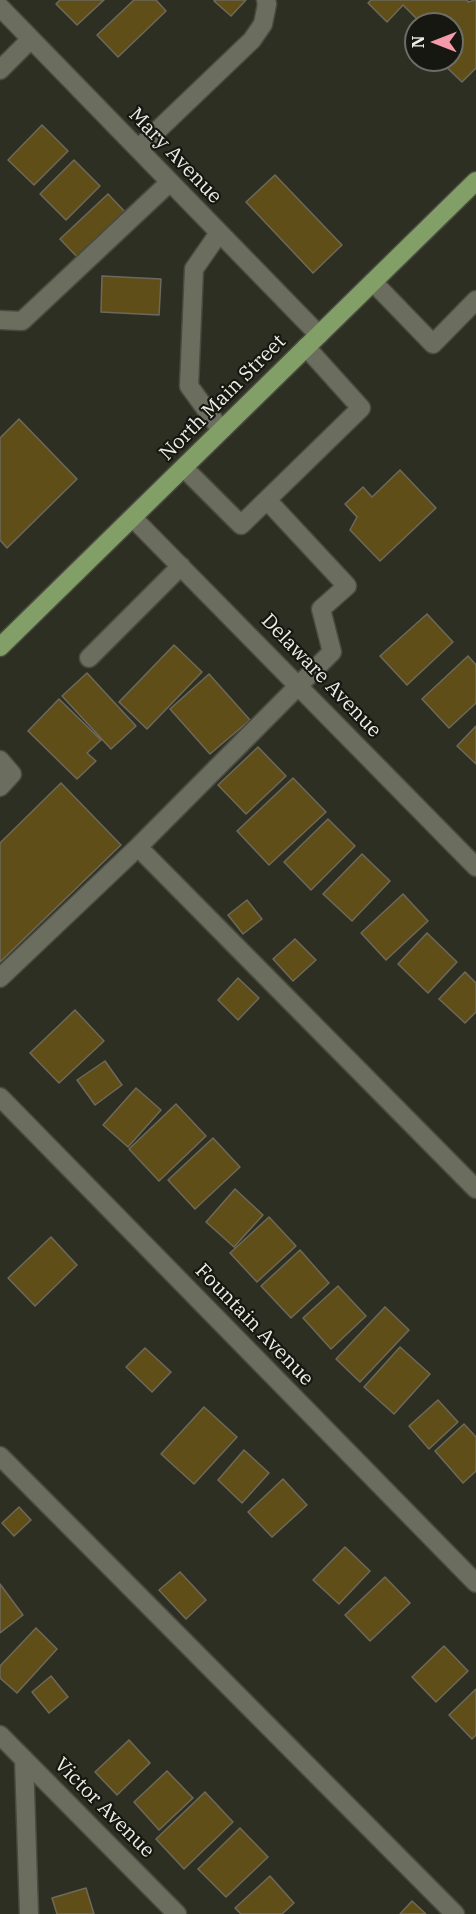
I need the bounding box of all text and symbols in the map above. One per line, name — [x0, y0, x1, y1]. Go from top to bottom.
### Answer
north arrow — [404, 12, 464, 72]
text: N — [408, 36, 428, 48]
street label: Mary Avenue — [123, 103, 227, 209]
street label: North Main Street — [155, 330, 291, 466]
street label: Delaware Avenue — [256, 609, 386, 743]
street label: Fountain Avenue — [190, 1259, 318, 1391]
street label: Victor Avenue — [49, 1753, 159, 1863]

